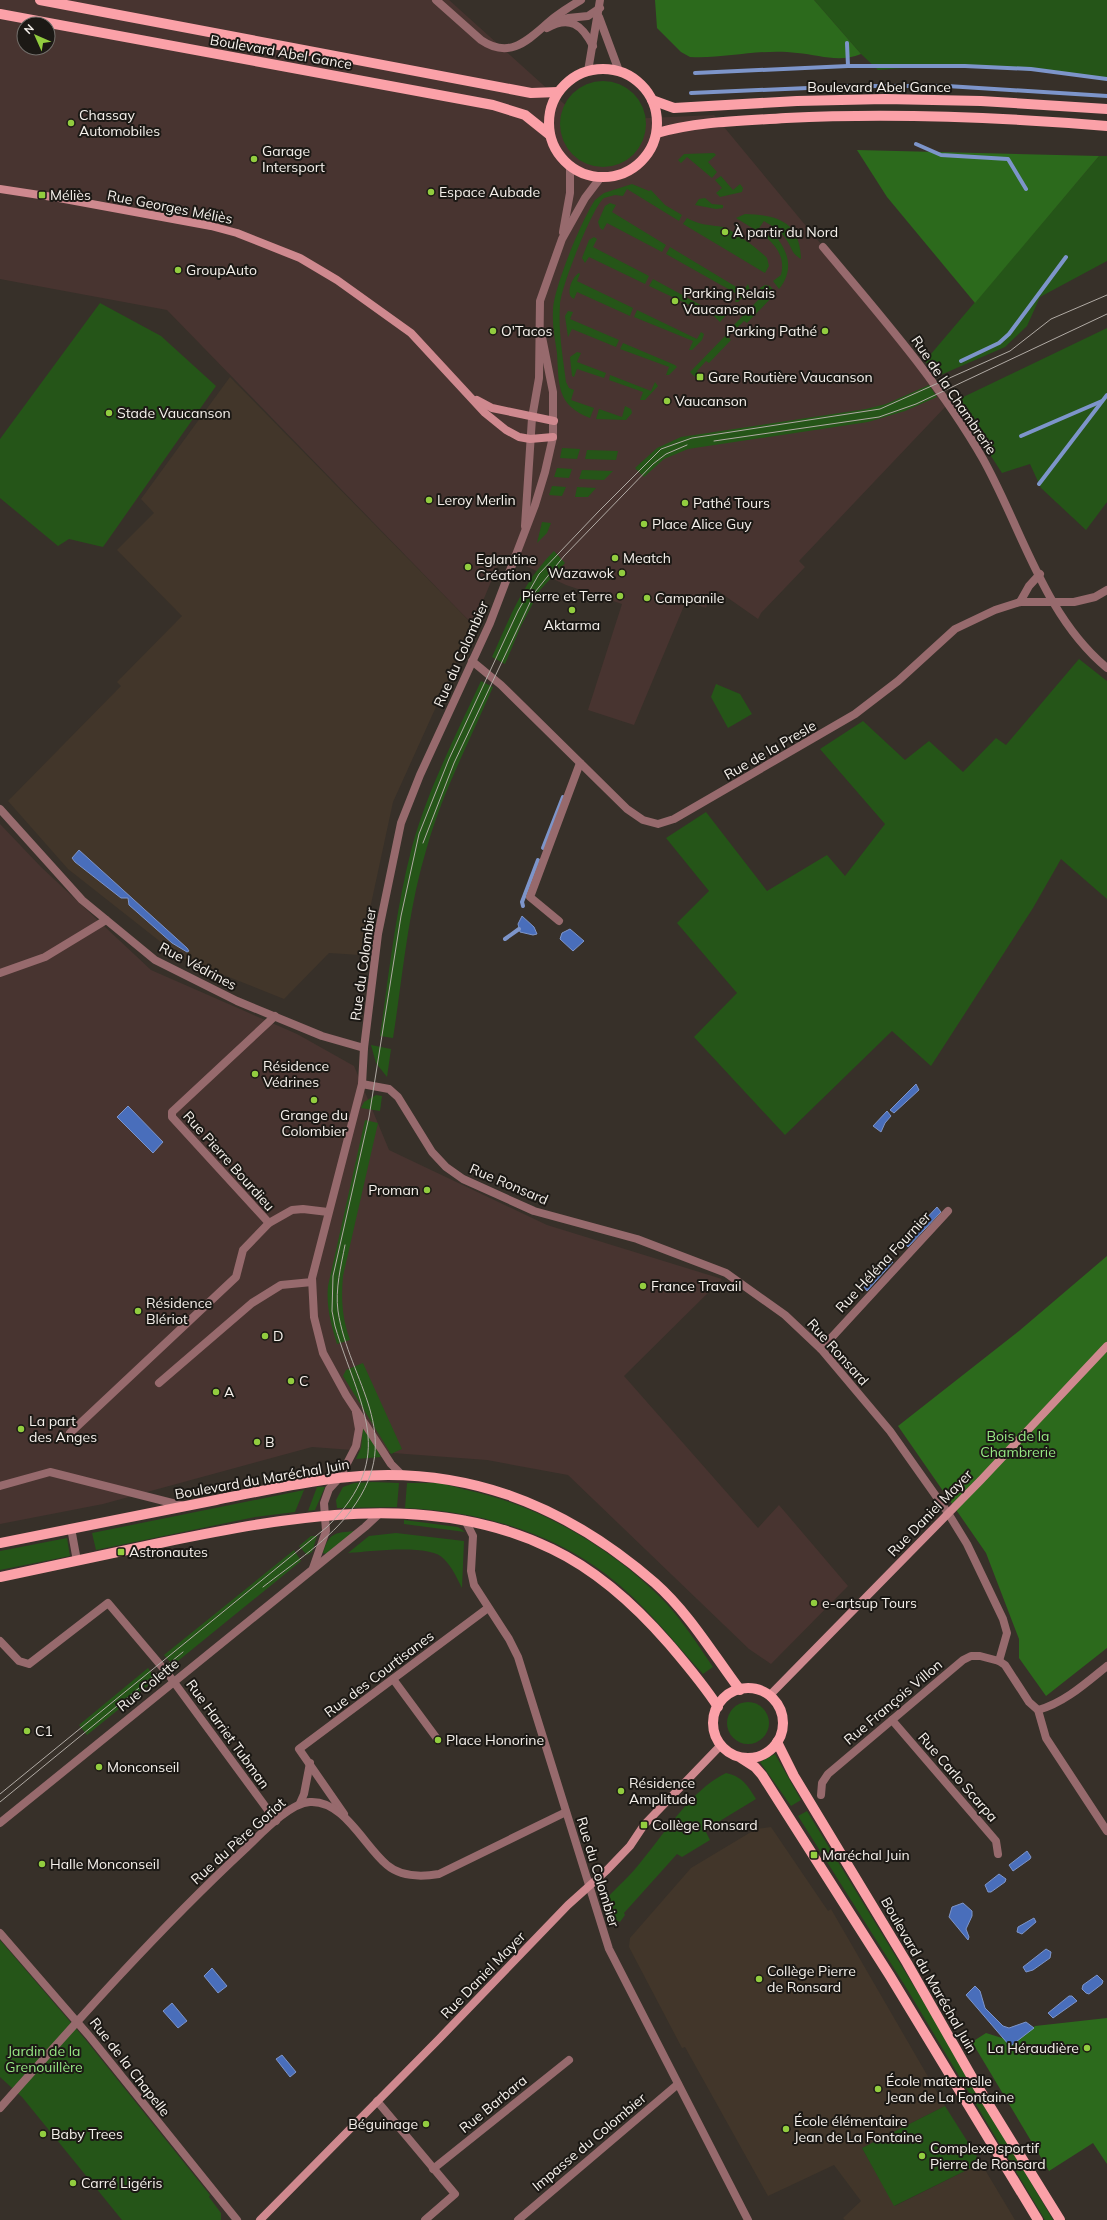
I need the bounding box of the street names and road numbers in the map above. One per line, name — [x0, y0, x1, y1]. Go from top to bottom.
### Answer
street label: Boulevard Abel Gance — [209, 31, 353, 73]
street label: Boulevard Abel Gance — [807, 78, 951, 96]
street label: Rue Georges Méliès — [106, 186, 234, 228]
street label: Rue de la Chambrerie — [908, 332, 1000, 458]
street label: Rue du Colombier — [430, 597, 493, 710]
street label: Rue de la Presle — [721, 716, 819, 784]
street label: Rue du Colombier — [346, 905, 380, 1022]
street label: Rue Védrines — [156, 938, 240, 994]
street label: Rue Pierre Bourdieu — [179, 1107, 279, 1215]
street label: Rue Ronsard — [467, 1159, 551, 1209]
street label: Rue Héléna Fournier — [832, 1207, 935, 1316]
street label: Rue Ronsard — [803, 1315, 873, 1389]
street label: Boulevard du Maréchal Juin — [173, 1455, 351, 1503]
street label: Rue Daniel Mayer — [884, 1465, 977, 1560]
street label: Rue des Courtisanes — [321, 1627, 437, 1721]
street label: Rue Colette — [113, 1655, 183, 1715]
street label: Rue François Villon — [840, 1656, 946, 1748]
street label: Rue Harriet Tubman — [182, 1676, 274, 1792]
street label: Rue Carlo Scarpa — [914, 1729, 1002, 1825]
street label: Rue du Père Goriot — [187, 1794, 289, 1888]
street label: Rue du Colombier — [573, 1815, 624, 1930]
street label: Boulevard du Maréchal Juin — [877, 1894, 981, 2056]
street label: Rue Daniel Mayer — [437, 1927, 530, 2022]
street label: Rue de la Chapelle — [86, 2014, 174, 2120]
street label: Rue Barbara — [455, 2071, 531, 2137]
street label: Impasse du Colombier — [528, 2089, 650, 2195]

